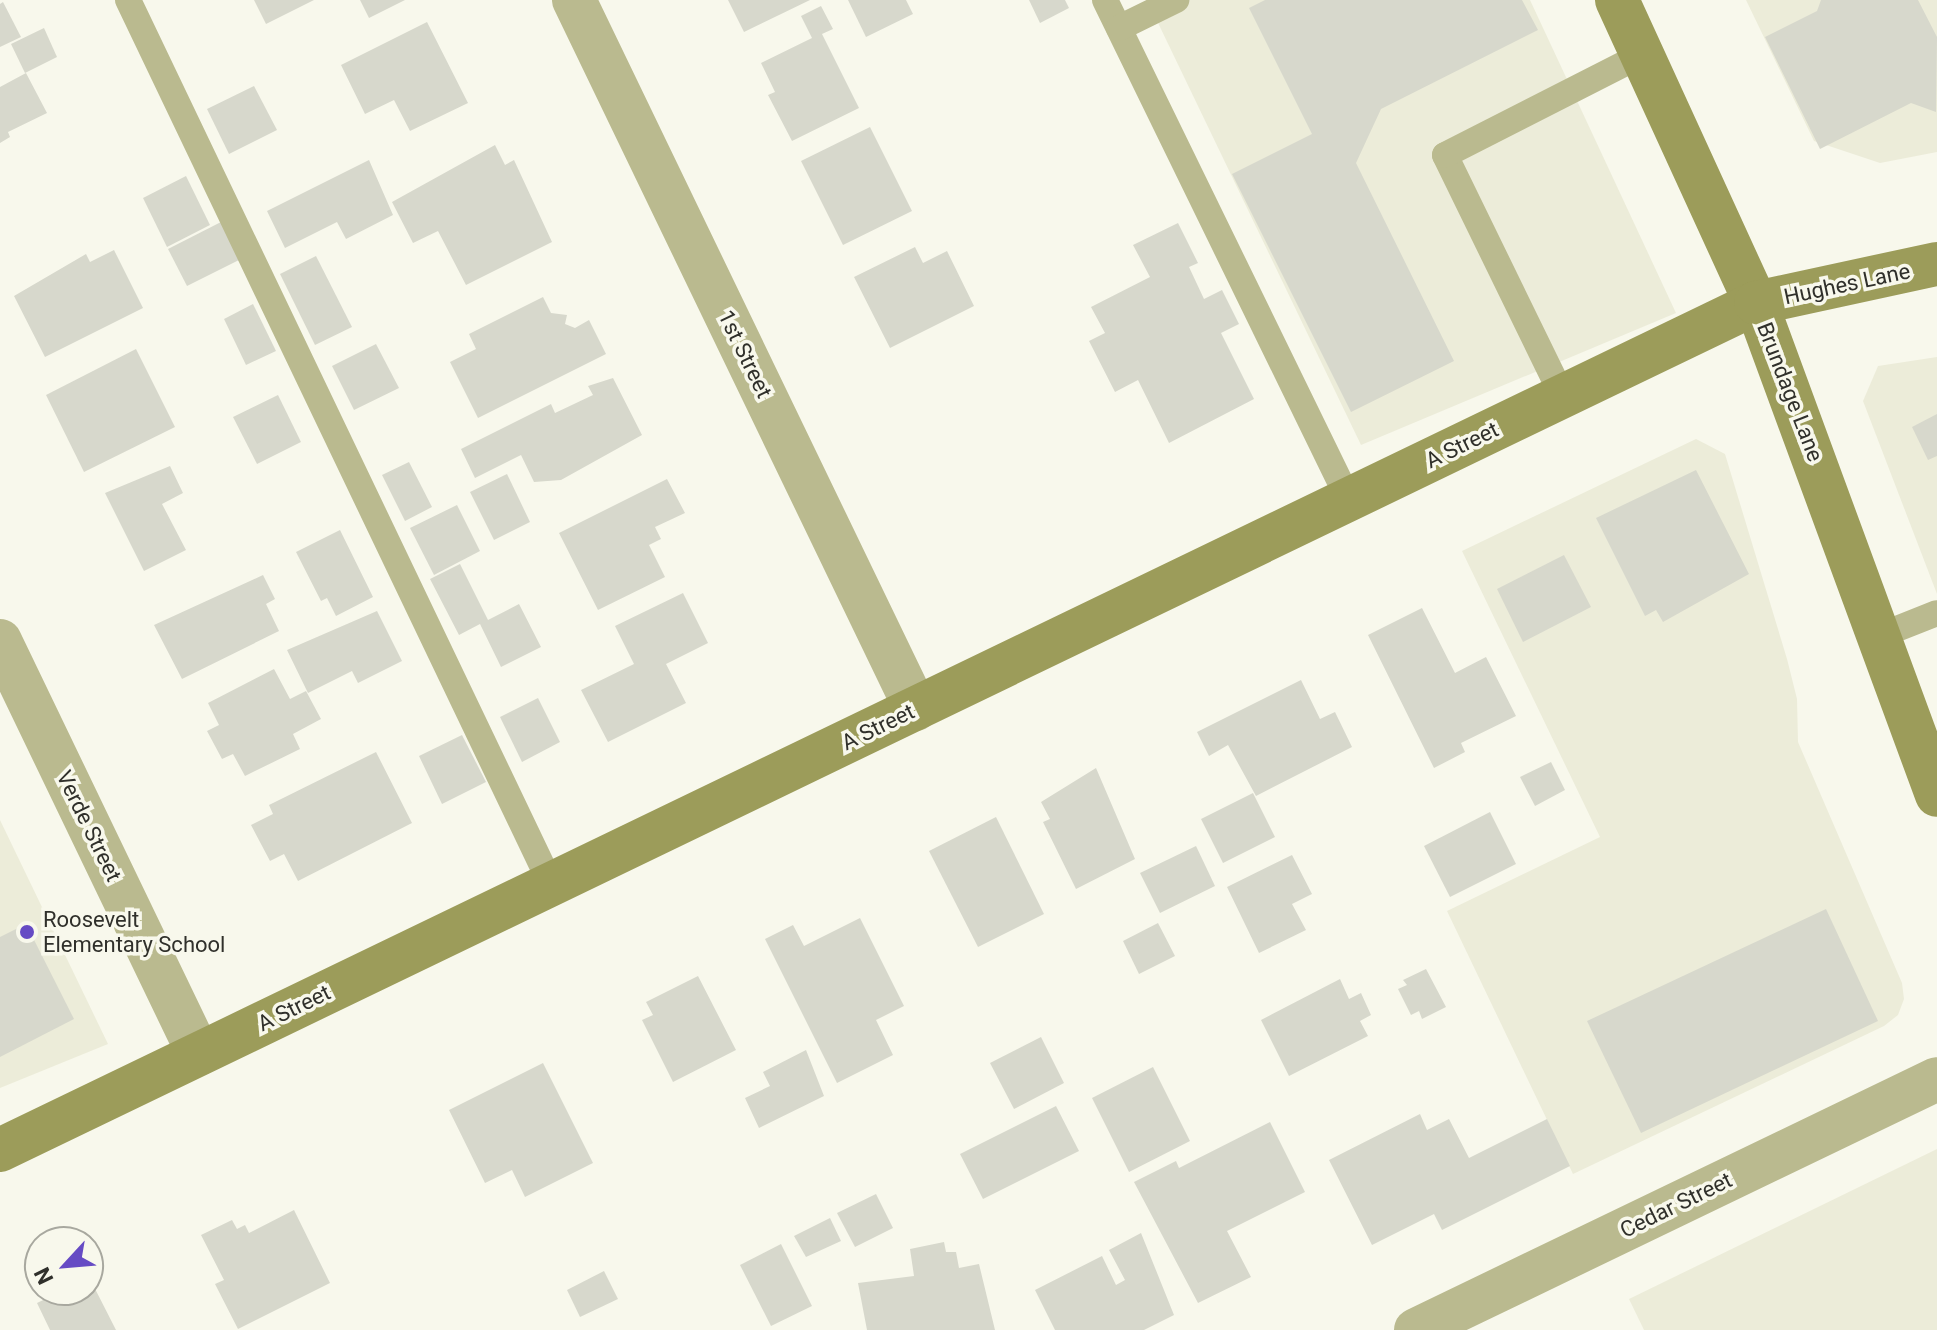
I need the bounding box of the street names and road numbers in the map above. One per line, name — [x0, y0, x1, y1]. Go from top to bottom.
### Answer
street label: Hughes Lane — [1781, 258, 1913, 310]
street label: 1st Street — [712, 306, 778, 402]
street label: Brundage Lane — [1751, 319, 1829, 465]
street label: A Street — [1421, 416, 1503, 474]
street label: A Street — [837, 698, 919, 756]
street label: Verde Street — [51, 766, 127, 886]
street label: A Street — [253, 979, 335, 1037]
street label: Cedar Street — [1616, 1167, 1736, 1243]

